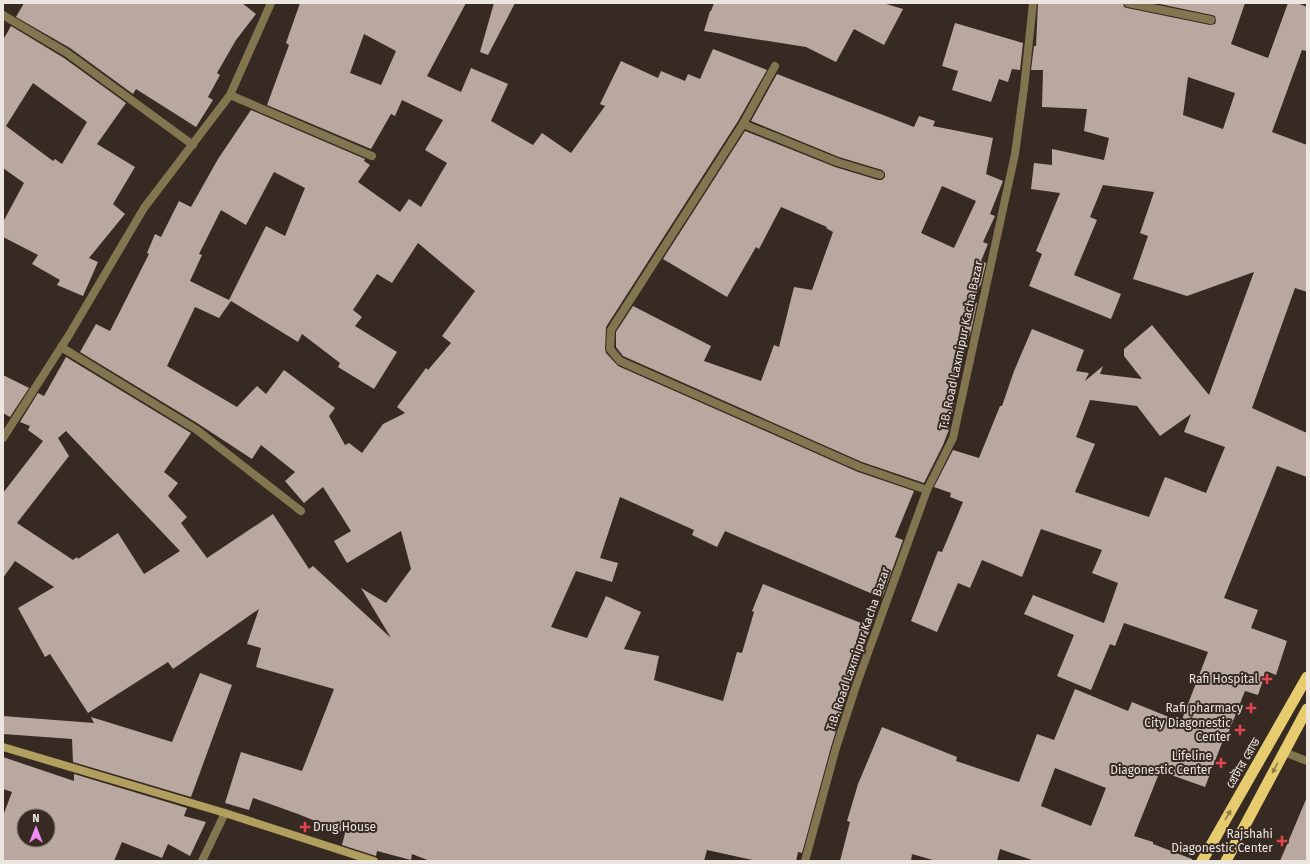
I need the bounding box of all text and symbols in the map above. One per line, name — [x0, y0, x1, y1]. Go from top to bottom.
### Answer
street label: T.B. Road Laxmipur Kacha Bazar — [936, 259, 986, 431]
street label: T.B. Road Laxmipur Kacha Bazar — [823, 565, 893, 733]
place label: Rafi Hospital — [1189, 672, 1258, 686]
marker: Rafi Hospital — [1261, 673, 1273, 685]
place label: Rafi pharmacy — [1165, 701, 1243, 715]
marker: Rafi pharmacy — [1246, 703, 1256, 713]
place label: City Diagonestic Center — [1144, 716, 1231, 744]
marker: City Diagonestic Center — [1234, 724, 1246, 736]
street label: গ্রেটার রোড — [1222, 734, 1263, 791]
place label: Lifeline Diagonestic Center — [1110, 749, 1212, 777]
marker: Lifeline Diagonestic Center — [1215, 757, 1227, 769]
one-way arrow — [1272, 762, 1278, 774]
north arrow — [16, 808, 56, 848]
one-way arrow — [1225, 809, 1232, 821]
text: N — [32, 812, 40, 825]
place label: Drug House — [313, 820, 376, 834]
marker: Drug House — [300, 822, 310, 832]
place label: Rajshahi Diagonestic Center — [1171, 827, 1273, 855]
marker: Rajshahi Diagonestic Center — [1276, 835, 1288, 847]

